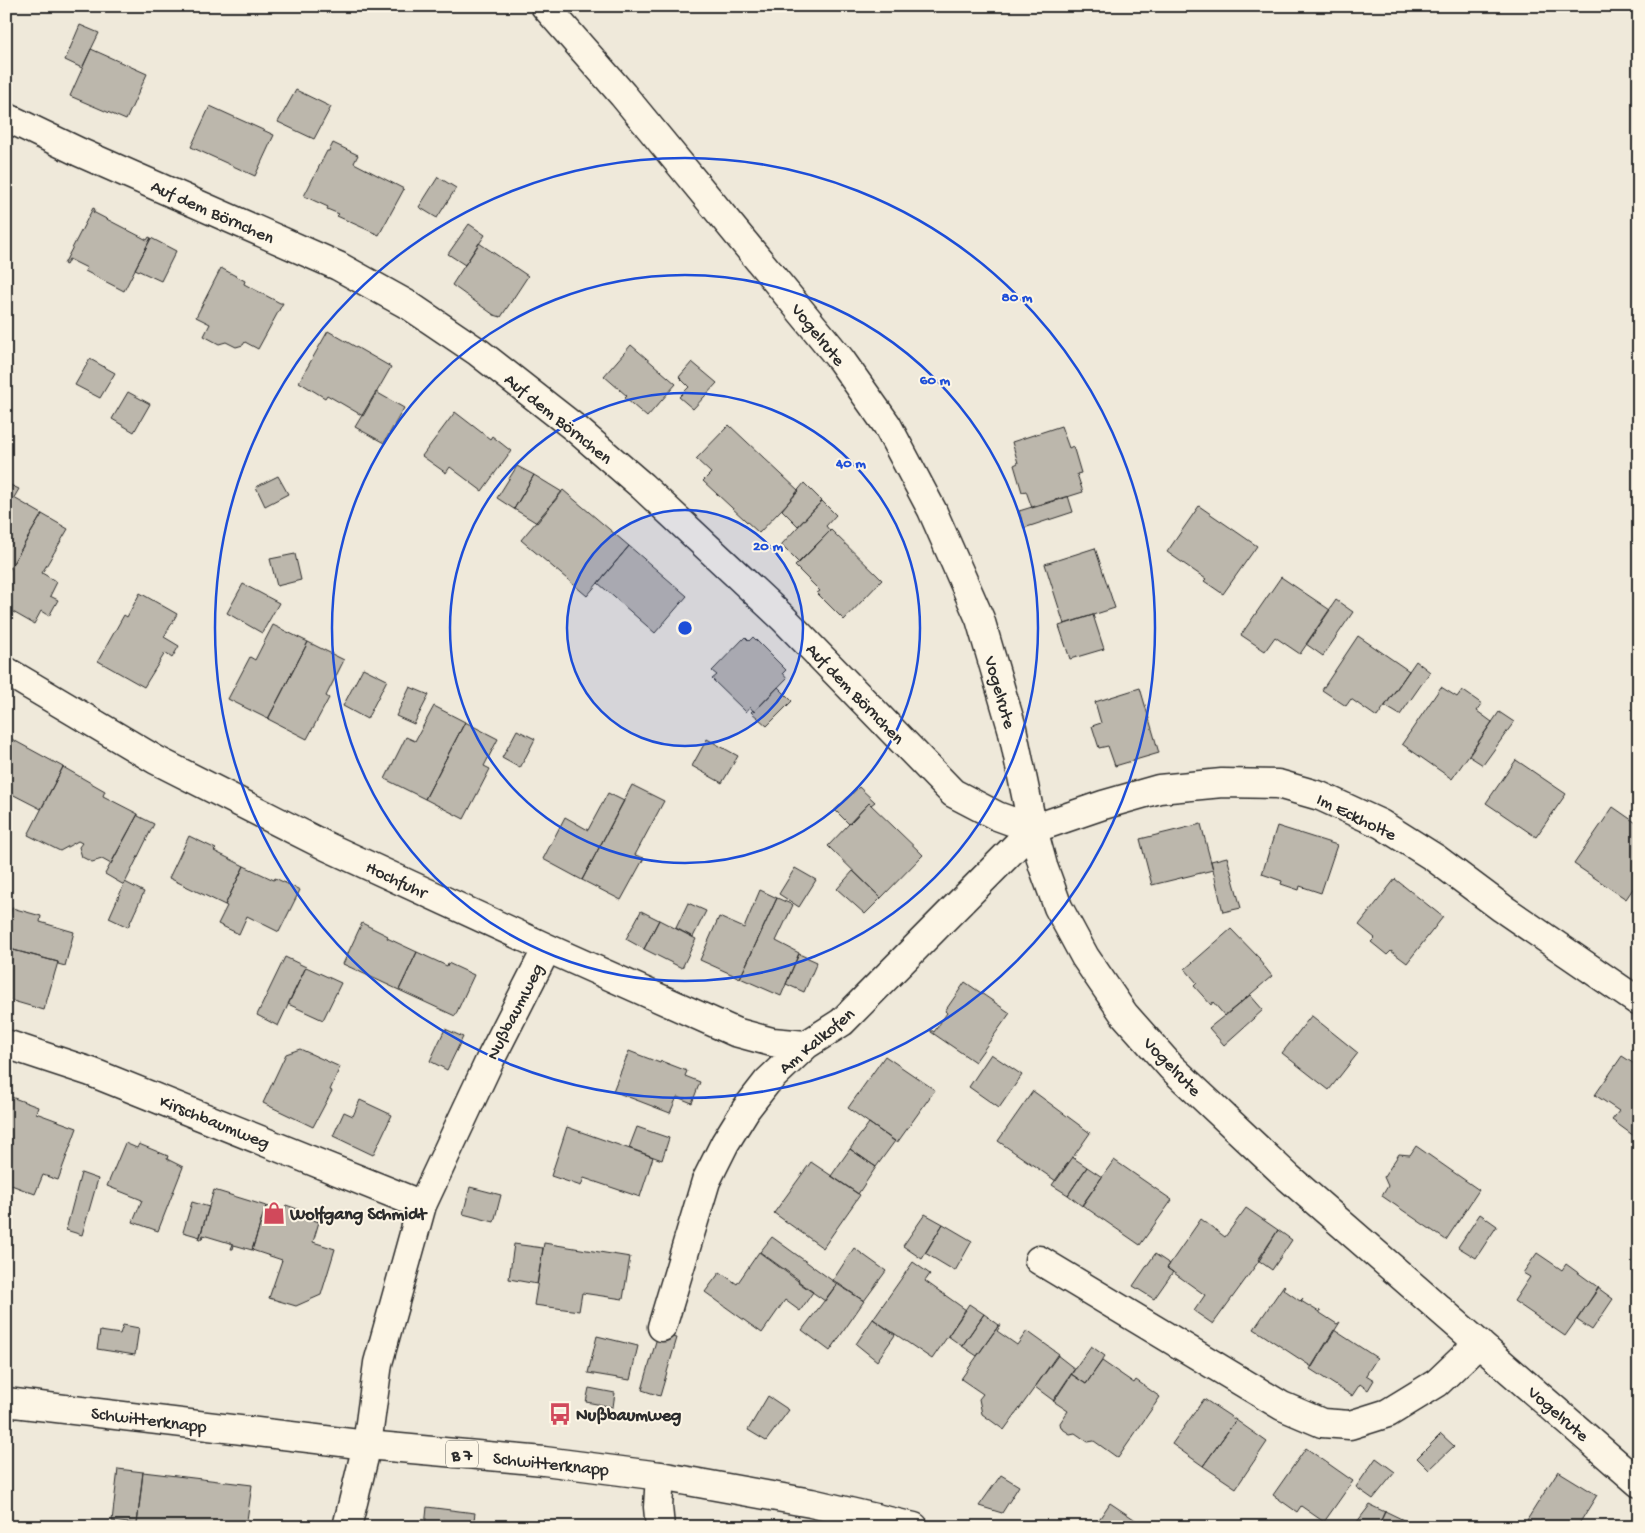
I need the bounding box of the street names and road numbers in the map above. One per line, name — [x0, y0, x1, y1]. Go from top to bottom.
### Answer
street label: Auf dem Börnchen — [147, 177, 277, 250]
street label: Vogelrute — [785, 299, 849, 372]
street label: Auf dem Börnchen — [499, 370, 616, 470]
street label: Auf dem Börnchen — [801, 640, 908, 750]
street label: Vogelrute — [978, 653, 1019, 732]
street label: Im Eckholte — [1312, 790, 1400, 847]
street label: Hochfuhr — [362, 858, 431, 905]
street label: Nußbaumweg — [483, 960, 549, 1064]
street label: Am Kalkofen — [776, 1004, 860, 1080]
street label: Vogelrute — [1137, 1033, 1205, 1102]
street label: Kirschbaumweg — [156, 1092, 272, 1155]
street label: Vogelrute — [1522, 1382, 1593, 1448]
street label: Schwitterknapp — [90, 1404, 208, 1439]
road number: B 7 — [446, 1440, 478, 1468]
street label: Schwitterknapp — [492, 1449, 610, 1482]

